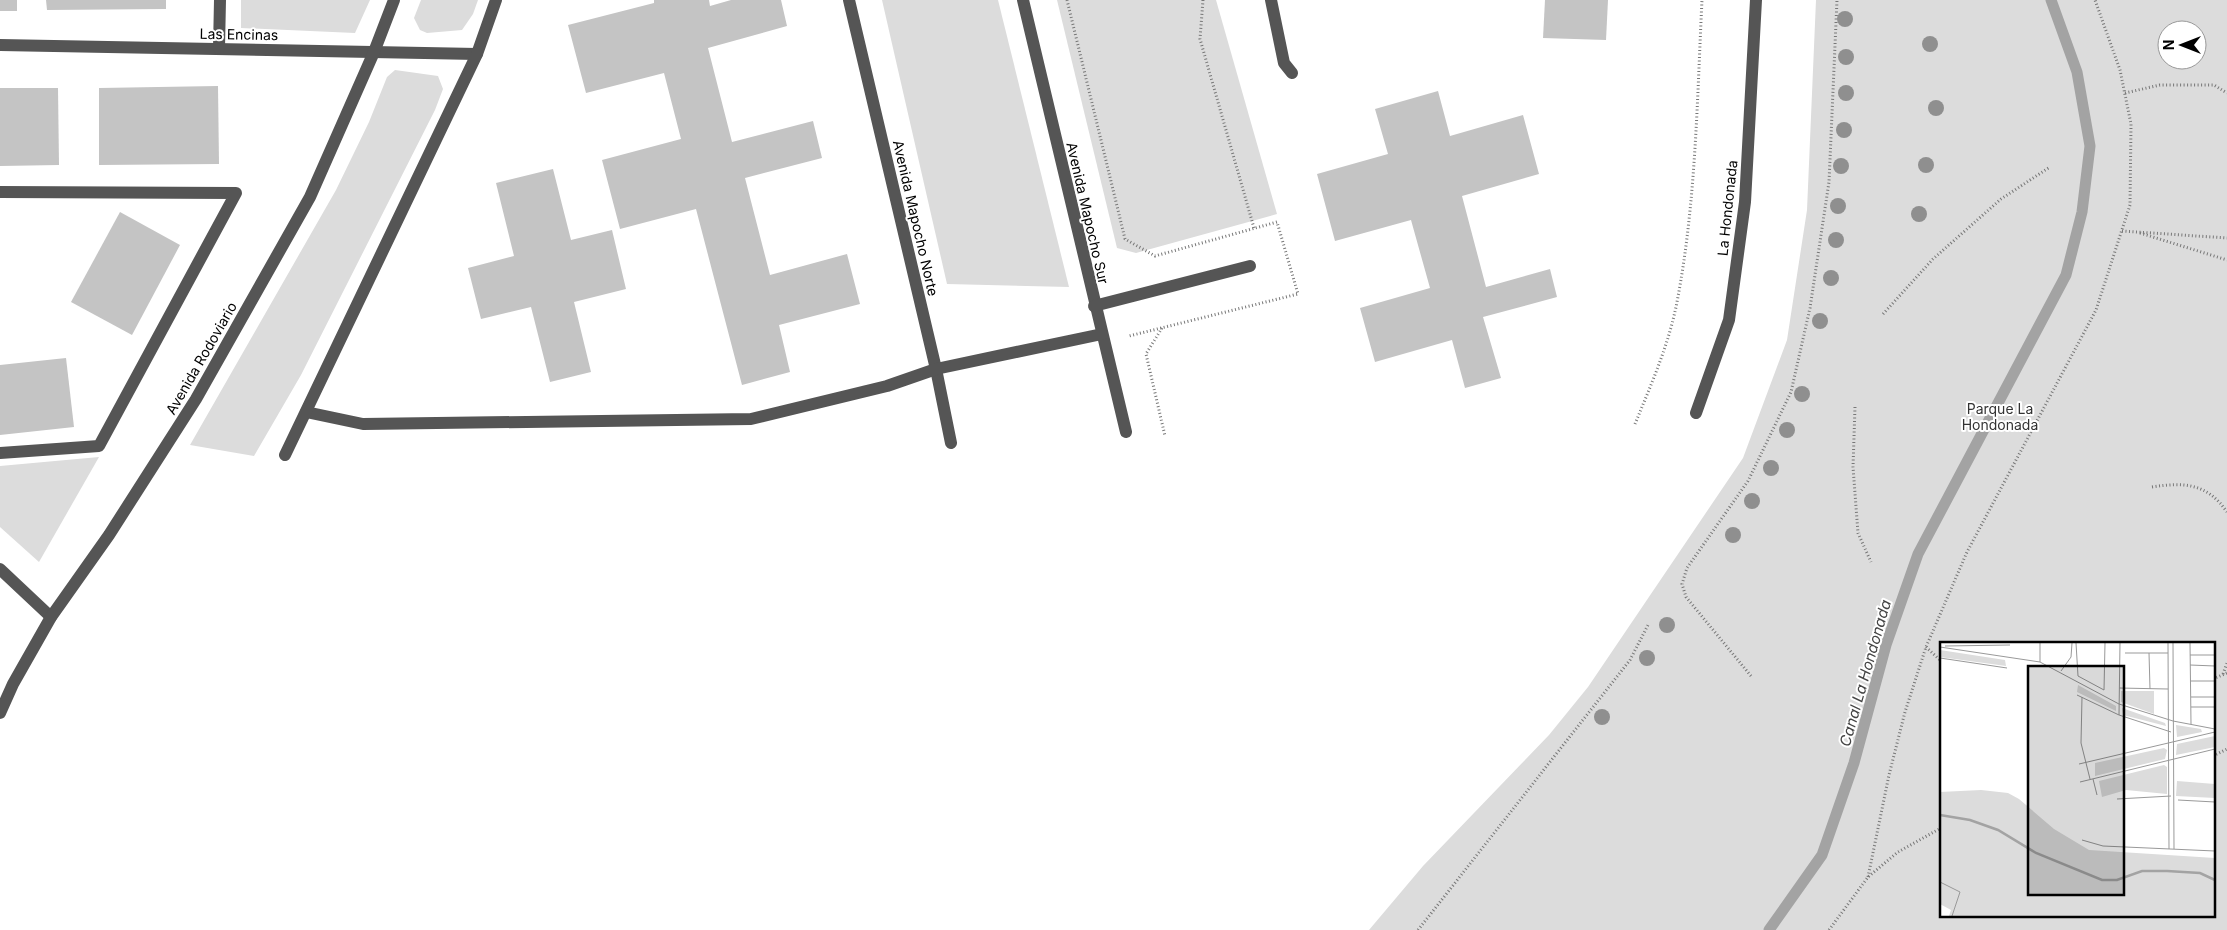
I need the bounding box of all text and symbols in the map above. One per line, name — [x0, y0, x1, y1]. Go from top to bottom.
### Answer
north arrow — [2157, 20, 2207, 70]
street label: Las Encinas — [200, 25, 278, 43]
text: N — [2160, 40, 2177, 50]
street label: Avenida Mapocho Norte — [890, 138, 942, 298]
street label: Avenida Mapocho Sur — [1063, 140, 1113, 286]
street label: La Hondonada — [1714, 159, 1740, 257]
street label: Avenida Rodoviario — [162, 299, 240, 417]
park label: Parque La Hondonada — [1962, 400, 2038, 433]
water label: Canal La Hondonada — [1835, 597, 1895, 749]
inset map — [1940, 642, 2214, 918]

